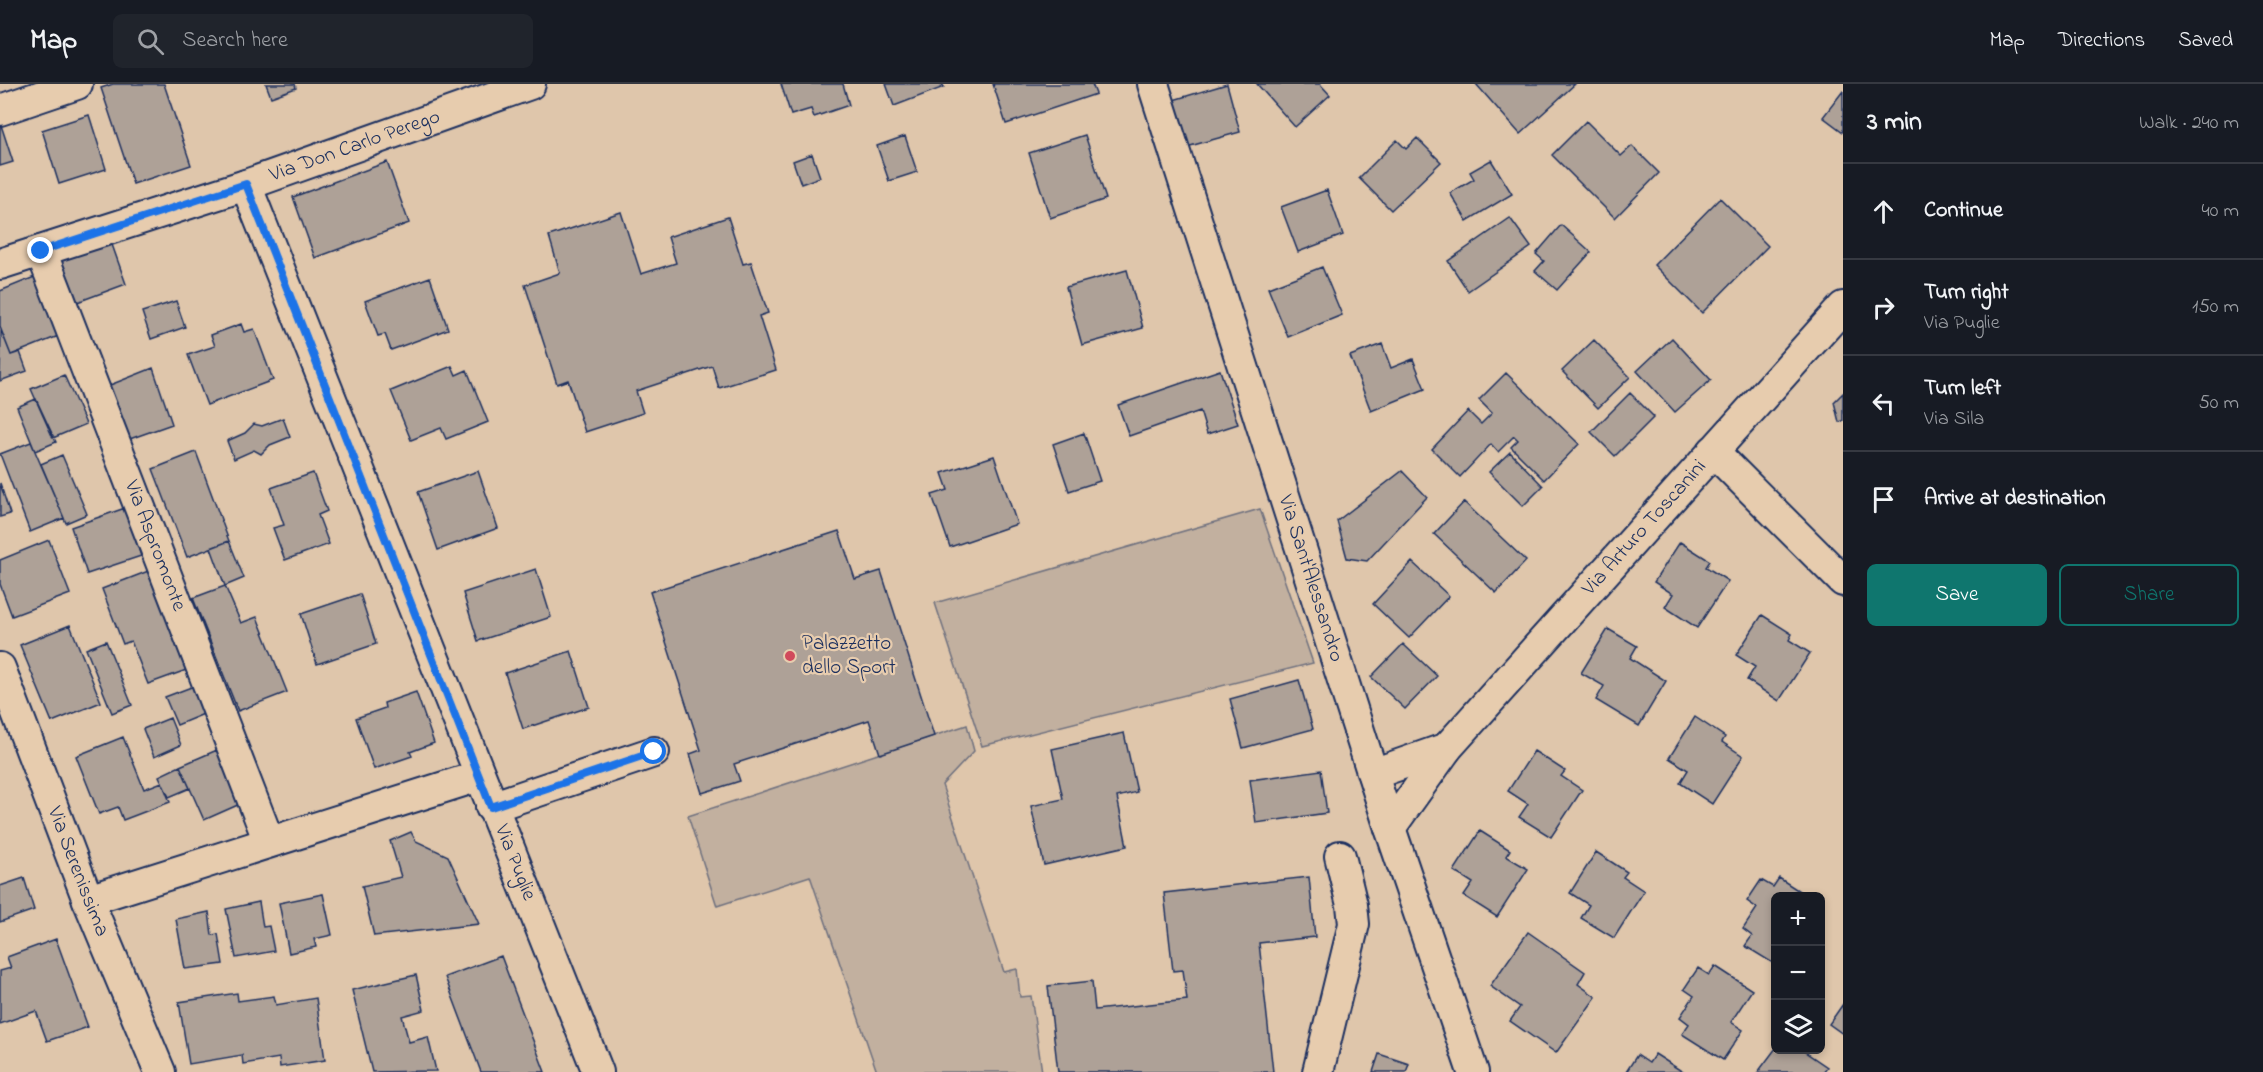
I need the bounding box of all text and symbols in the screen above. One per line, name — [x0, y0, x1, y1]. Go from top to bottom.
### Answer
search box — [113, 14, 533, 68]
text: Map — [30, 21, 77, 62]
icon: search — [134, 25, 167, 58]
text: Search here — [182, 25, 288, 57]
text: Map — [1989, 26, 2025, 56]
text: Directions — [2058, 26, 2145, 56]
text: Saved — [2178, 26, 2233, 56]
street label: Via Don Carlo Perego — [265, 102, 444, 191]
text: 3 min — [1867, 104, 1922, 142]
text: Walk · 240 m — [2139, 109, 2239, 138]
icon: ahead — [1867, 195, 1900, 228]
text: Continue — [1924, 195, 2003, 227]
text: 40 m — [2202, 197, 2239, 226]
route end — [27, 237, 53, 263]
text: Turn right — [1924, 277, 2009, 309]
icon: right — [1867, 291, 1900, 324]
text: 150 m — [2192, 293, 2239, 322]
text: Via Puglie — [1924, 309, 2000, 338]
text: Turn left — [1924, 373, 2001, 405]
icon: left — [1867, 387, 1900, 420]
text: 50 m — [2198, 389, 2239, 418]
text: Via Sila — [1924, 405, 1984, 434]
street label: Via Arturo Toscanini — [1575, 453, 1714, 604]
street label: Via Aspromonte — [116, 475, 194, 616]
icon: arrive — [1867, 483, 1900, 516]
text: Arrive at destination — [1924, 483, 2106, 515]
street label: Via Sant'Alessandro — [1270, 490, 1351, 666]
button: Save — [1867, 564, 2047, 626]
button: Share — [2059, 564, 2239, 626]
place label: Palazzetto dello Sport — [802, 629, 896, 683]
marker: Palazzetto dello Sport — [783, 649, 797, 663]
route start — [640, 738, 666, 764]
street label: Via Serenissima — [39, 801, 117, 941]
street label: Via Puglie — [486, 819, 544, 906]
map controls — [1771, 892, 1825, 1054]
button: + — [1771, 892, 1825, 946]
button: − — [1771, 946, 1825, 1000]
button: layers — [1771, 1000, 1825, 1054]

